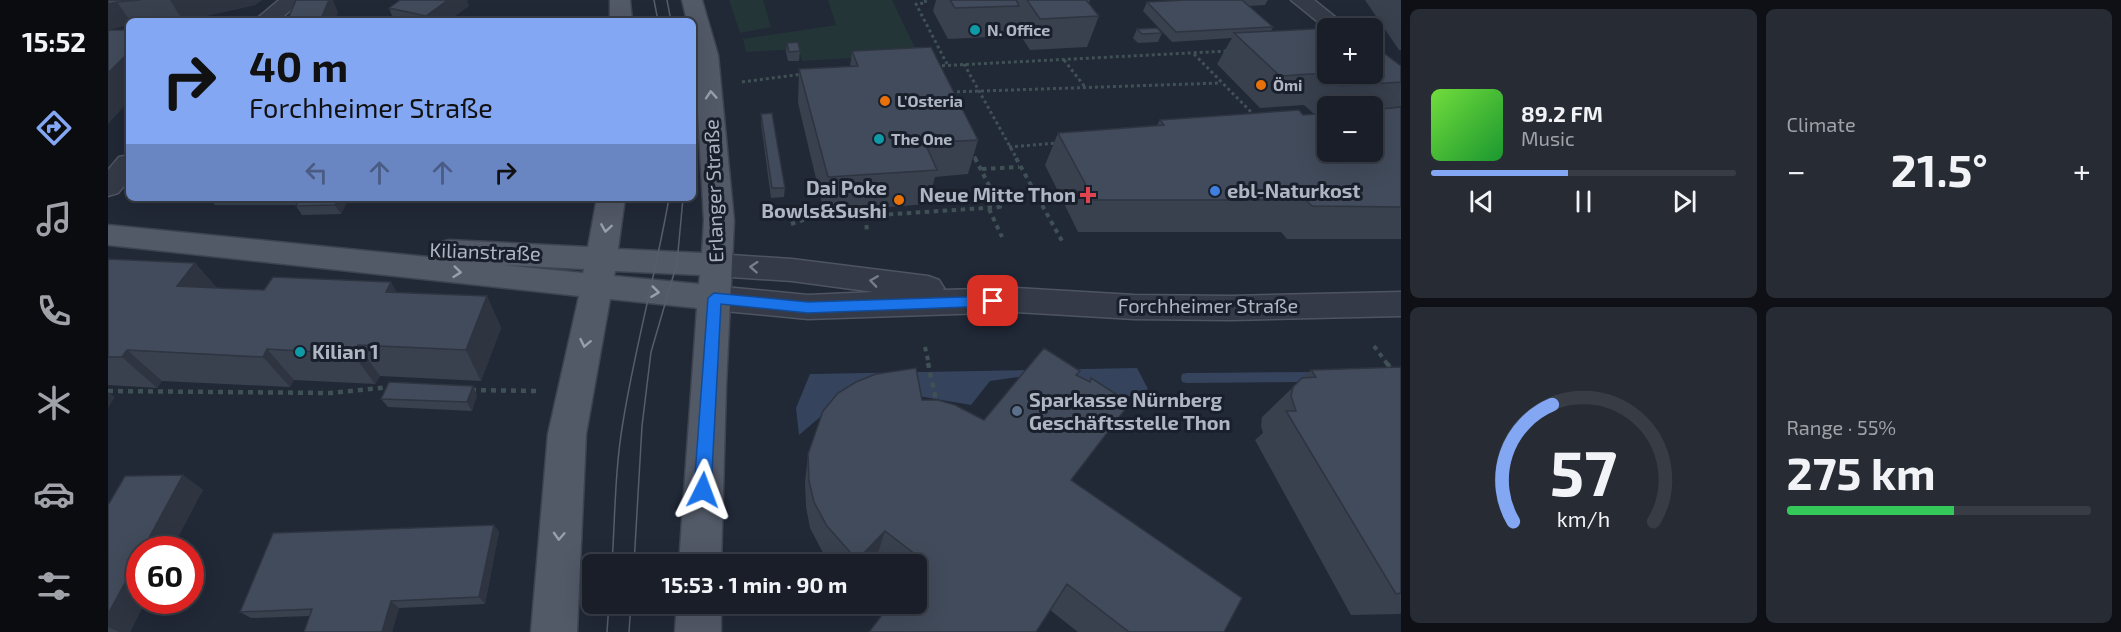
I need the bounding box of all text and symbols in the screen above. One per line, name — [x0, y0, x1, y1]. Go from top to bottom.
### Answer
map controls — [1317, 18, 1383, 162]
button: + — [1317, 18, 1383, 84]
place label: N. Office — [987, 20, 1050, 39]
marker: N. Office — [968, 23, 982, 37]
text: 15:52 — [22, 25, 86, 57]
text: 40 m — [249, 40, 348, 90]
icon: right — [150, 42, 228, 120]
place label: Ömi — [1273, 75, 1303, 94]
marker: Ömi — [1254, 78, 1268, 92]
text: Forchheimer Straße — [249, 91, 493, 123]
one-way arrow — [704, 91, 717, 100]
place label: L'Osteria — [897, 91, 963, 110]
marker: L'Osteria — [878, 94, 892, 108]
button: − — [1317, 96, 1383, 162]
text: 89.2 FM — [1521, 100, 1603, 126]
icon: directions — [33, 107, 75, 149]
text: Climate — [1787, 112, 1856, 136]
street label: Erlanger Straße — [699, 119, 727, 263]
text: Music — [1521, 126, 1575, 150]
place label: The One — [891, 129, 952, 148]
marker: The One — [872, 132, 886, 146]
text: 21.5° — [1891, 142, 1988, 196]
text: − — [1787, 150, 1806, 190]
text: + — [2073, 150, 2091, 190]
icon: left — [300, 156, 333, 189]
icon: ahead — [363, 156, 396, 189]
icon: ahead — [426, 156, 459, 189]
icon: right — [489, 156, 522, 189]
place label: Dai Poke Bowls&Sushi — [761, 175, 887, 222]
place label: ebl-Naturkost — [1227, 178, 1361, 202]
place label: Neue Mitte Thon — [920, 182, 1076, 206]
marker: ebl-Naturkost — [1208, 184, 1222, 198]
icon: previous — [1465, 185, 1498, 218]
icon: pause — [1567, 185, 1600, 218]
icon: next — [1668, 185, 1701, 218]
marker: Neue Mitte Thon — [1081, 188, 1095, 202]
marker: Dai Poke Bowls&Sushi — [892, 193, 906, 207]
icon: music — [33, 198, 75, 240]
one-way arrow — [601, 224, 613, 233]
street label: Kilianstraße — [429, 237, 541, 265]
one-way arrow — [750, 261, 759, 274]
one-way arrow — [452, 265, 461, 278]
one-way arrow — [870, 275, 879, 287]
pin — [967, 275, 1018, 326]
icon: arrive — [976, 284, 1009, 317]
one-way arrow — [650, 286, 659, 298]
icon: phone — [33, 290, 75, 332]
street label: Forchheimer Straße — [1118, 293, 1298, 317]
one-way arrow — [579, 338, 592, 348]
place label: Kilian 1 — [312, 339, 379, 363]
marker: Kilian 1 — [293, 345, 307, 359]
icon: climate — [33, 382, 75, 424]
place label: Sparkasse Nürnberg Geschäftsstelle Thon — [1029, 387, 1231, 434]
marker: Sparkasse Nürnberg Geschäftsstelle Thon — [1010, 404, 1024, 418]
text: Range · 55% — [1787, 415, 1896, 439]
text: 57 — [1550, 434, 1617, 509]
text: 275 km — [1787, 445, 1936, 499]
position arrow — [671, 458, 735, 522]
icon: car — [33, 473, 75, 515]
text: km/h — [1557, 506, 1610, 531]
one-way arrow — [553, 532, 566, 541]
speed limit sign: 60 — [126, 536, 204, 614]
icon: filters — [33, 565, 75, 607]
text: 15:53 · 1 min · 90 m — [662, 571, 847, 597]

